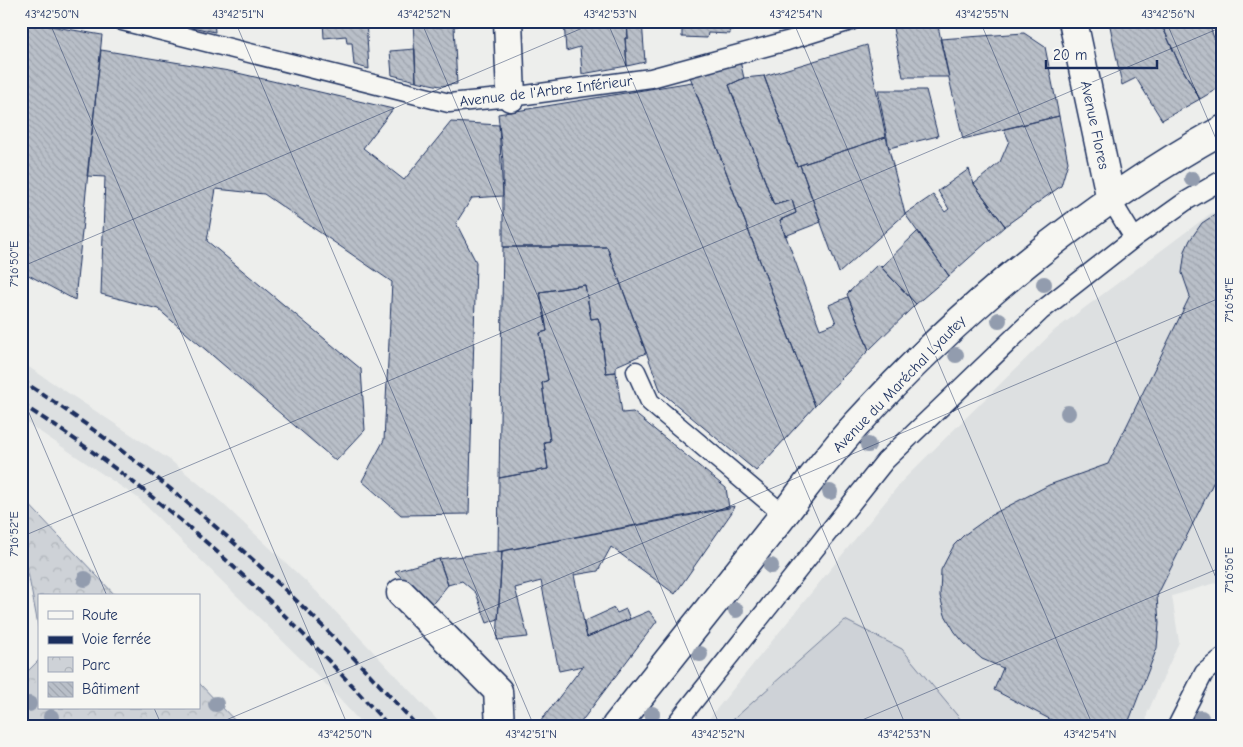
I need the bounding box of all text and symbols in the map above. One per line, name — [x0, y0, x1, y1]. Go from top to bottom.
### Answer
text: 43°42'50"N — [25, 7, 79, 21]
text: 43°42'51"N — [212, 7, 264, 21]
text: 43°42'52"N — [397, 7, 451, 21]
text: 43°42'53"N — [583, 7, 637, 21]
text: 43°42'54"N — [770, 7, 822, 21]
text: 43°42'55"N — [955, 7, 1009, 21]
text: 43°42'56"N — [1141, 7, 1195, 21]
scale bar — [1046, 38, 1157, 70]
text: 20 m — [1053, 46, 1087, 64]
street label: Avenue de l'Arbre Inférieur — [458, 71, 634, 111]
street label: Avenue Flores — [1077, 79, 1113, 171]
text: 7°16'50"E — [7, 241, 21, 287]
text: 7°16'54"E — [1222, 277, 1236, 323]
street label: Avenue du Maréchal Lyautey — [829, 312, 969, 456]
text: 7°16'52"E — [7, 511, 21, 557]
text: 7°16'56"E — [1222, 547, 1236, 593]
legend — [38, 594, 200, 710]
text: Route — [82, 606, 118, 624]
text: Voie ferrée — [82, 630, 151, 648]
text: Parc — [82, 656, 110, 674]
text: Bâtiment — [82, 680, 140, 698]
text: 43°42'50"N — [318, 727, 372, 741]
text: 43°42'51"N — [505, 727, 557, 741]
text: 43°42'52"N — [691, 727, 745, 741]
text: 43°42'53"N — [877, 727, 931, 741]
text: 43°42'54"N — [1064, 727, 1116, 741]

